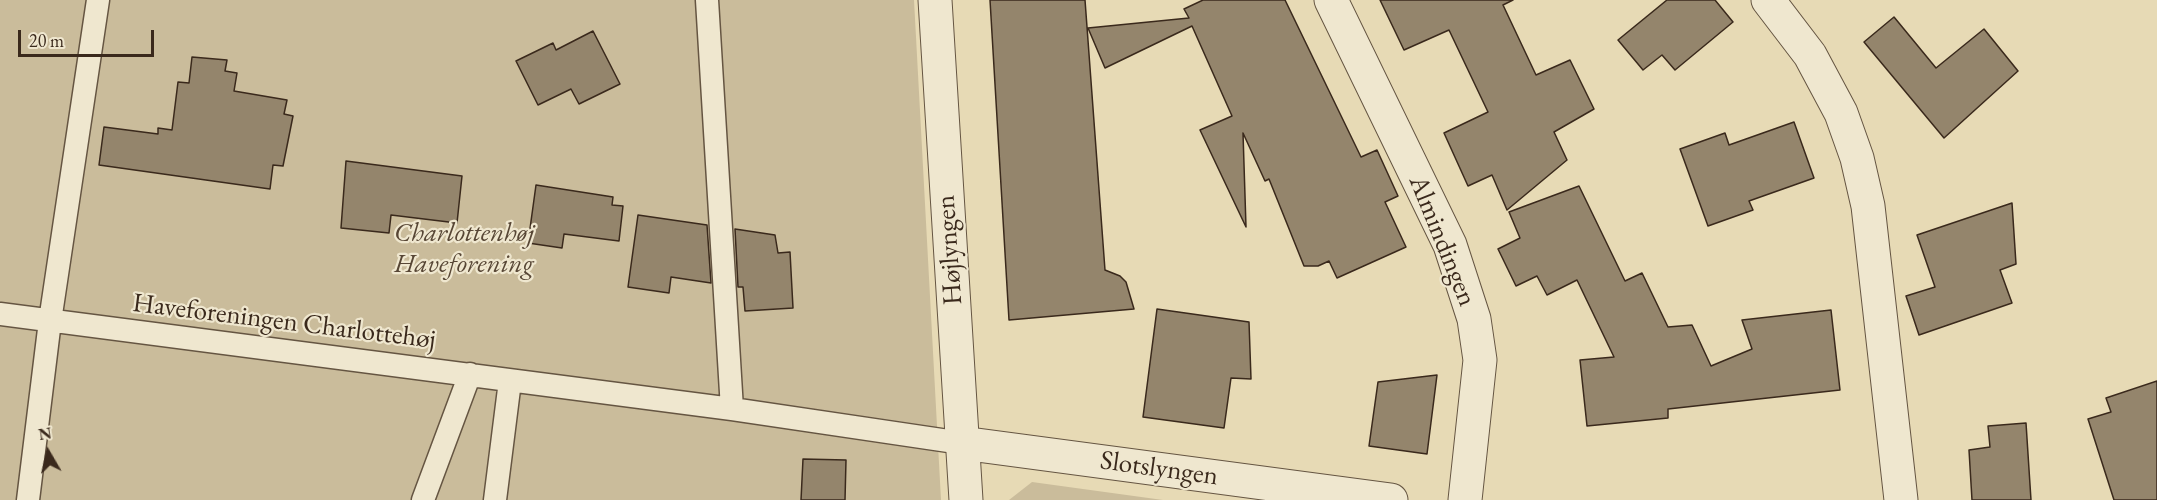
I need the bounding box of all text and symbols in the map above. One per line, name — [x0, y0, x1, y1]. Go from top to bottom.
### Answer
scale bar — [21, 18, 158, 56]
text: 20 m — [29, 29, 64, 52]
street label: Almindingen — [1401, 171, 1483, 311]
street label: Højlyngen — [930, 194, 970, 306]
park label: Charlottenhøj Haveforening — [394, 218, 534, 281]
street label: Haveforeningen Charlottehøj — [131, 287, 437, 357]
north arrow — [18, 422, 78, 482]
text: N — [37, 422, 53, 445]
street label: Slotslyngen — [1098, 445, 1220, 493]

